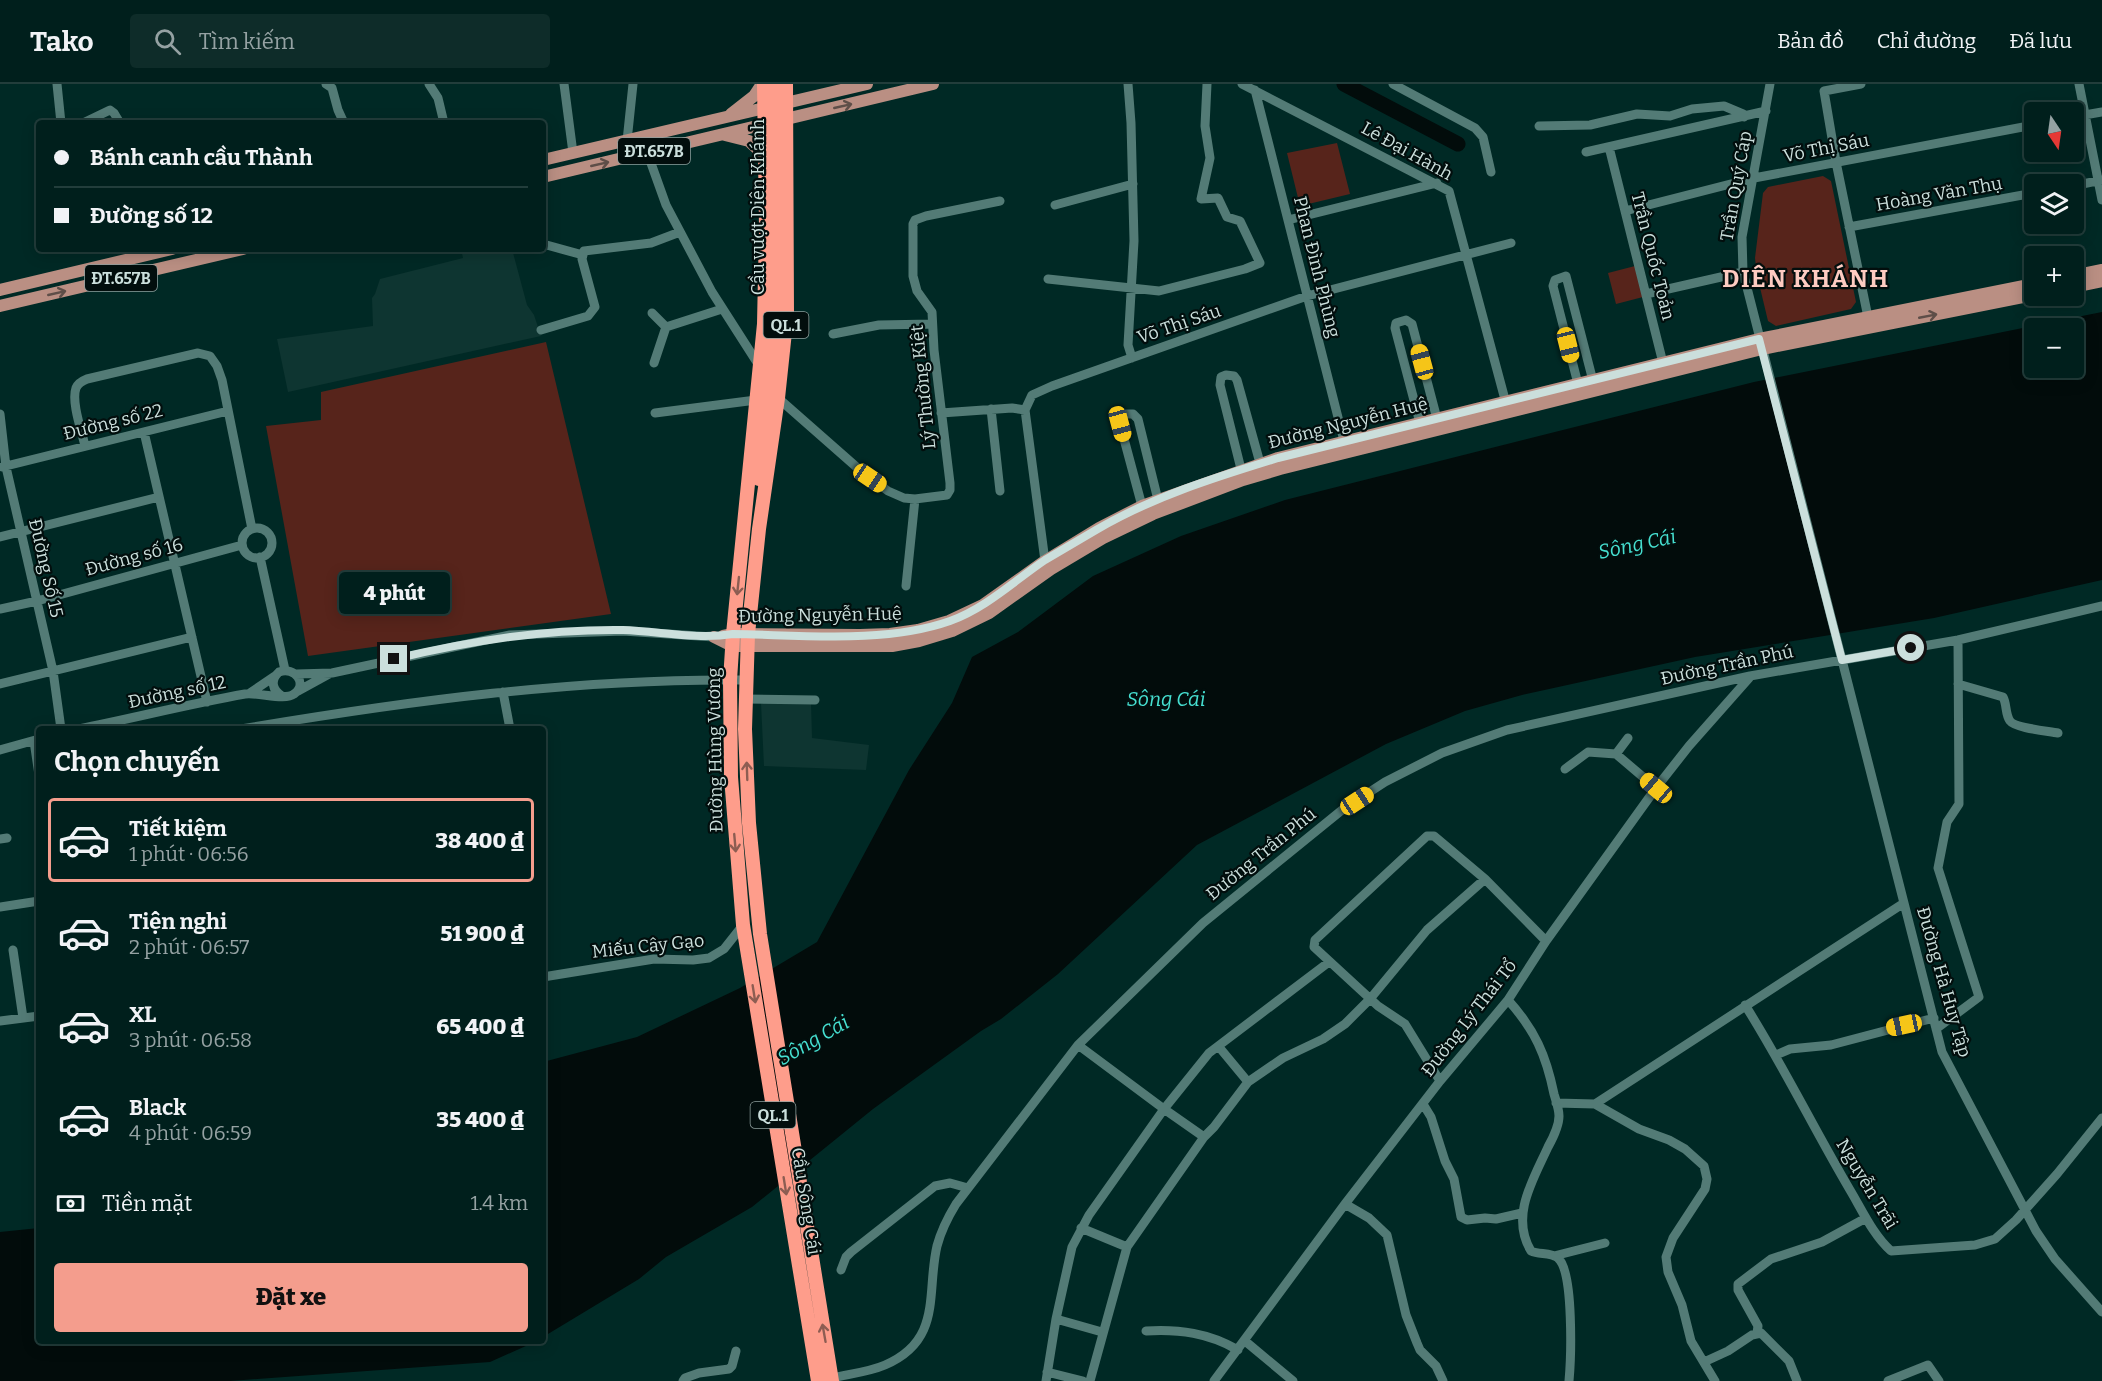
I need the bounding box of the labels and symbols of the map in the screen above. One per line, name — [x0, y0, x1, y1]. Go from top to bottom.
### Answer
one-way arrow — [833, 99, 852, 111]
north arrow — [2024, 102, 2084, 162]
street label: Lê Đại Hành — [1357, 117, 1457, 185]
street label: Cầu vượt Diên Khánh — [747, 119, 769, 295]
street label: Trần Quý Cáp — [1715, 129, 1757, 243]
street label: Võ Thị Sáu — [1781, 129, 1871, 167]
road number: ĐT.657B — [618, 138, 690, 164]
one-way arrow — [590, 157, 609, 169]
street label: Hoàng Văn Thụ — [1874, 172, 2004, 216]
street label: Trần Quốc Toản — [1626, 190, 1680, 323]
street label: Phan Đình Phùng — [1289, 194, 1345, 340]
district label: DIÊN KHÁNH — [1722, 263, 1890, 293]
road number: ĐT.657B — [85, 265, 157, 291]
one-way arrow — [47, 287, 66, 299]
street label: Võ Thị Sáu — [1134, 299, 1224, 349]
one-way arrow — [1918, 310, 1938, 321]
road number: QL.1 — [764, 312, 808, 338]
street label: Lý Thường Kiệt — [905, 323, 940, 450]
car — [1555, 325, 1581, 365]
car — [1409, 342, 1435, 382]
street label: Đường Nguyễn Huệ — [1266, 393, 1430, 453]
street label: Đường số 22 — [61, 399, 165, 445]
car — [1107, 404, 1133, 444]
car — [850, 460, 890, 496]
street label: Đường Số 15 — [24, 516, 68, 620]
water label: Sông Cái — [1596, 524, 1678, 564]
street label: Đường số 16 — [83, 533, 185, 581]
callout: 4 phút — [338, 572, 450, 614]
one-way arrow — [732, 576, 743, 595]
street label: Đường Nguyễn Huệ — [738, 603, 902, 627]
route start — [1897, 634, 1924, 661]
street label: Đường Trần Phú — [1659, 640, 1795, 690]
route end — [380, 645, 407, 672]
street label: Đường Hùng Vương — [703, 667, 727, 833]
street label: Đường số 12 — [126, 671, 228, 713]
water label: Sông Cái — [1127, 687, 1206, 711]
one-way arrow — [741, 761, 752, 781]
car — [1636, 770, 1676, 806]
car — [1337, 784, 1377, 818]
street label: Đường Trần Phú — [1202, 803, 1320, 905]
one-way arrow — [730, 833, 741, 853]
street label: Đường Hà Huy Tập — [1912, 904, 1976, 1060]
street label: Miếu Cây Gạo — [591, 929, 705, 963]
street label: Đường Lý Thái Tổ — [1417, 955, 1521, 1081]
one-way arrow — [749, 983, 760, 1003]
water label: Sông Cái — [773, 1010, 853, 1070]
car — [1885, 1012, 1923, 1038]
road number: QL.1 — [750, 1102, 796, 1128]
street label: Nguyễn Trãi — [1831, 1135, 1903, 1233]
street label: Cầu Sông Cái — [787, 1146, 825, 1256]
one-way arrow — [780, 1176, 791, 1195]
one-way arrow — [818, 1324, 829, 1343]

